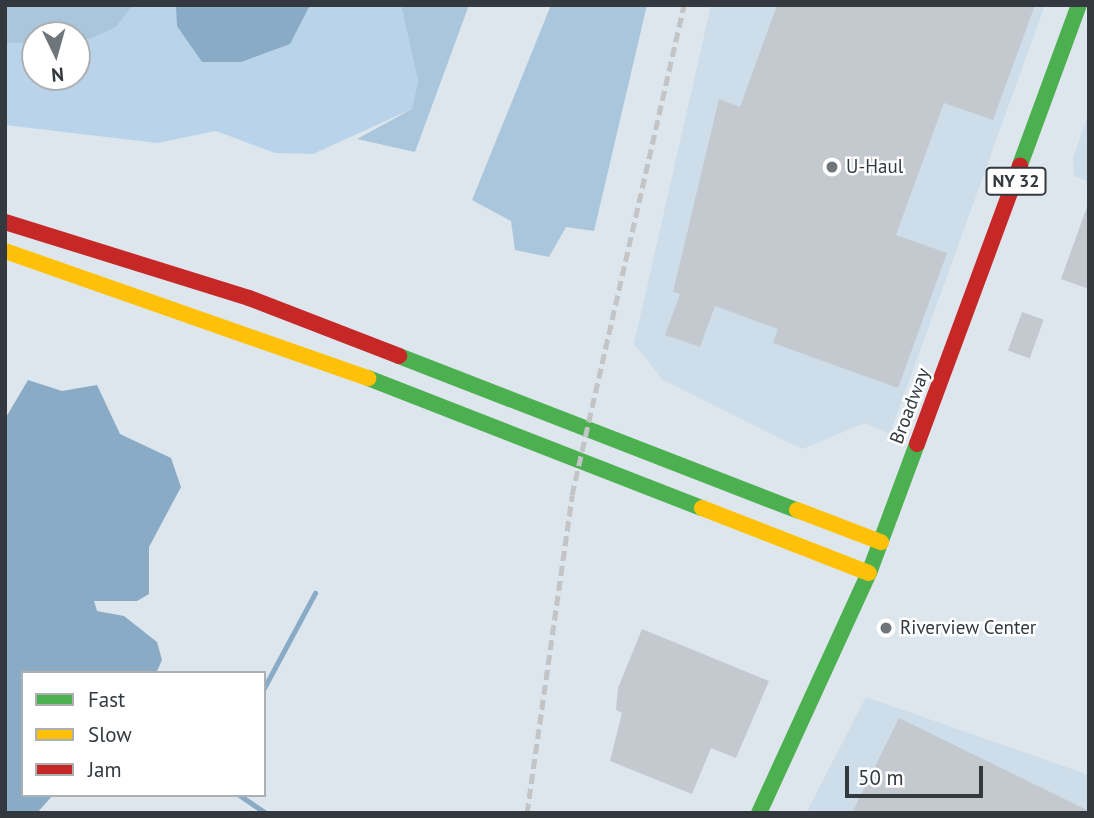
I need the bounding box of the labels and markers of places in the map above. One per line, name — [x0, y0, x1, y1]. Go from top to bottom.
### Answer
place label: U-Haul — [846, 156, 903, 178]
marker: U-Haul — [824, 159, 840, 175]
place label: Riverview Center — [900, 617, 1037, 639]
marker: Riverview Center — [878, 620, 894, 636]

